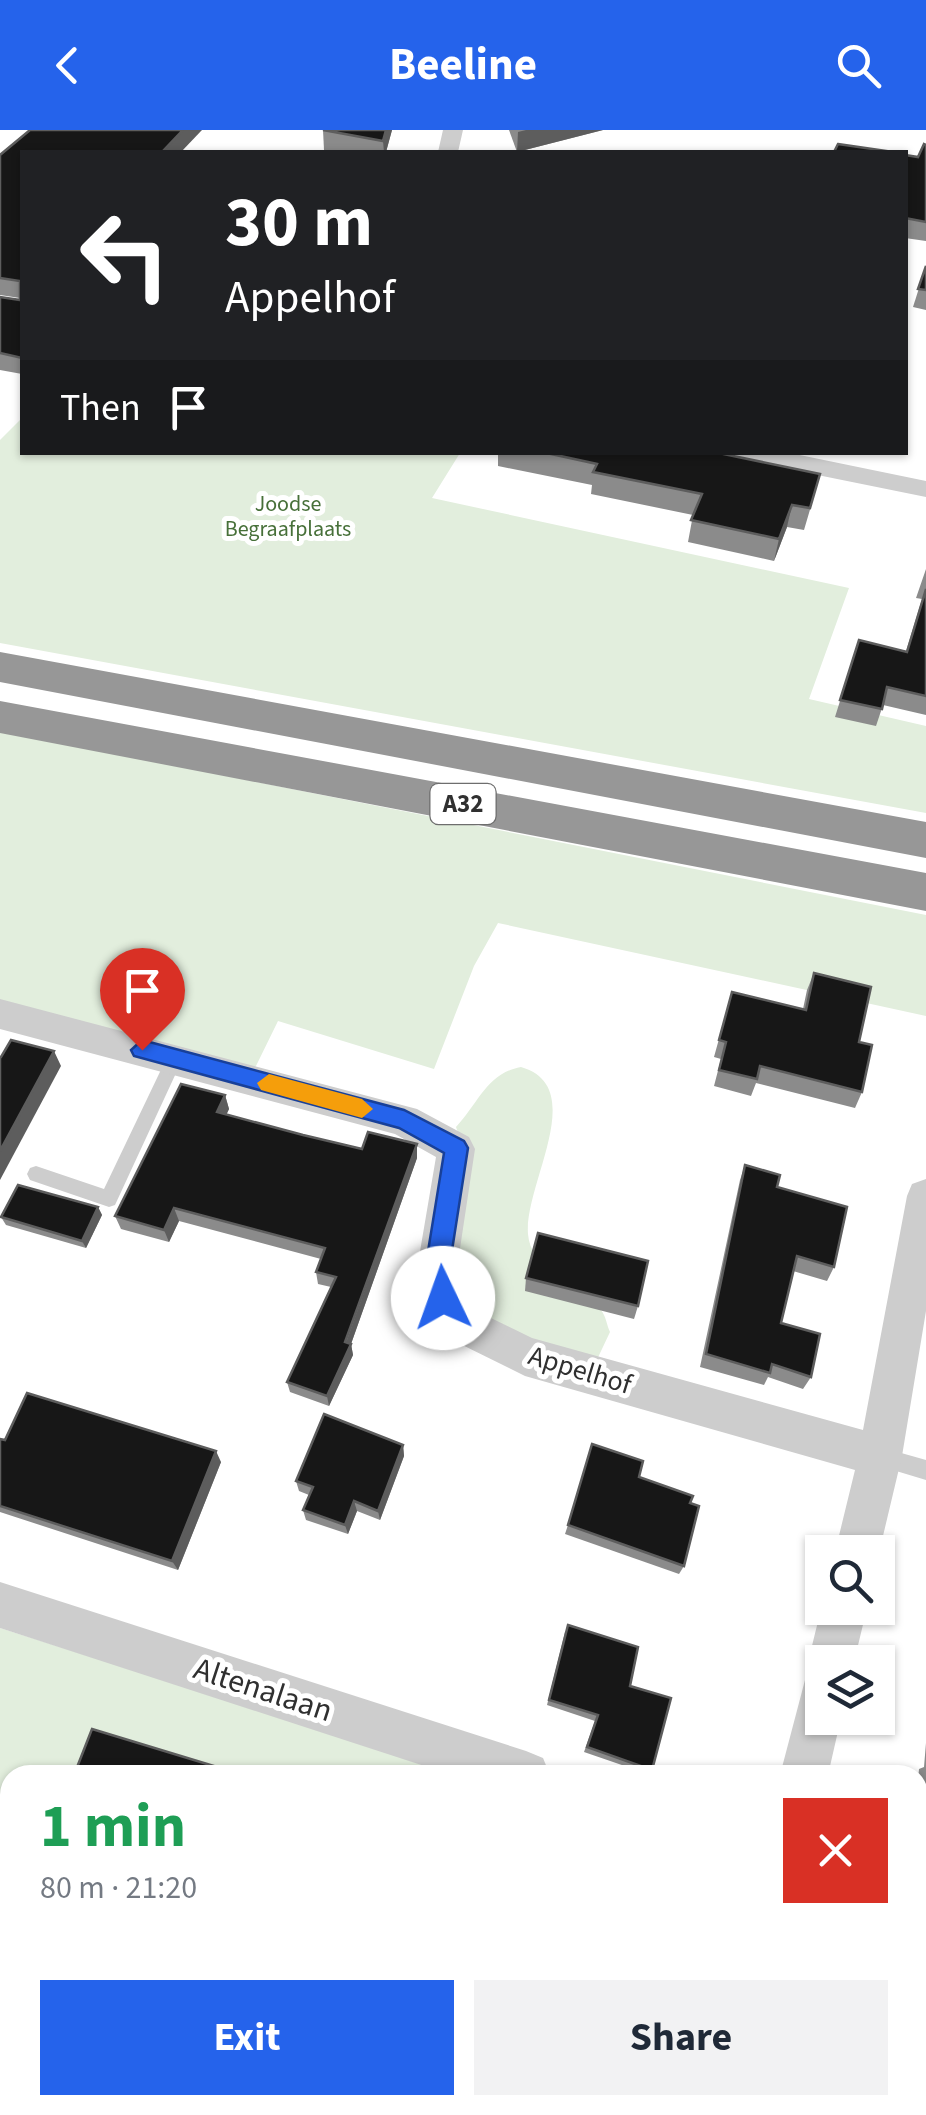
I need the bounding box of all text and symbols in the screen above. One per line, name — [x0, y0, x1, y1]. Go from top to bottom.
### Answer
text: Beeline — [389, 33, 537, 97]
icon: back — [40, 38, 95, 93]
icon: search — [831, 38, 886, 93]
text: 30 m — [225, 173, 373, 273]
icon: left — [60, 190, 190, 320]
text: Appelhof — [225, 266, 395, 330]
icon: arrive — [161, 380, 216, 435]
text: Then — [60, 381, 141, 435]
park label: Joodse Begraafplaats — [225, 488, 351, 545]
road number: A32 — [430, 784, 496, 824]
pin — [100, 948, 185, 1051]
icon: arrive — [115, 963, 170, 1018]
position arrow — [391, 1246, 495, 1350]
street label: Appelhof — [524, 1335, 637, 1405]
map controls — [805, 1535, 895, 1735]
button: search — [805, 1535, 895, 1625]
button: layers — [805, 1645, 895, 1735]
street label: Altenalaan — [188, 1646, 338, 1734]
text: 1 min — [40, 1785, 186, 1870]
button: close — [783, 1798, 888, 1903]
text: 80 m · 21:20 — [40, 1865, 197, 1911]
button: Exit — [40, 1980, 454, 2095]
button: Share — [474, 1980, 888, 2095]

